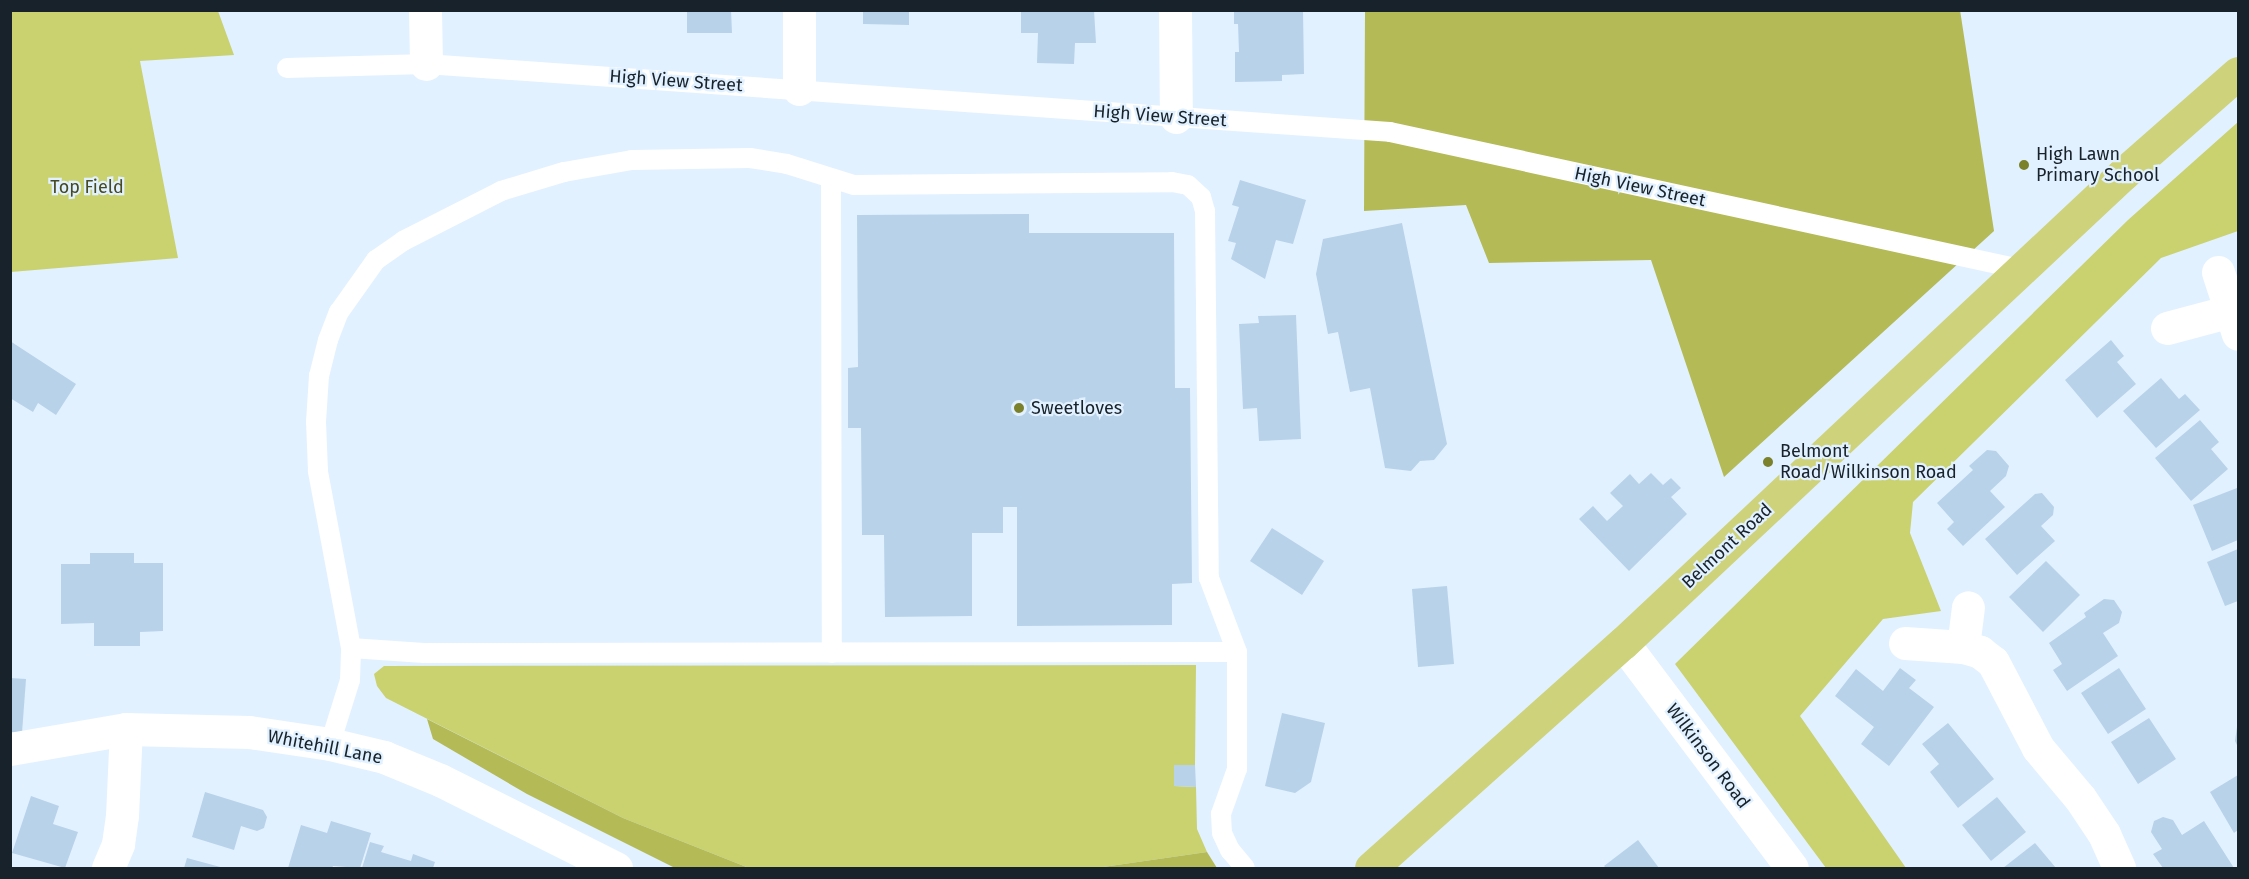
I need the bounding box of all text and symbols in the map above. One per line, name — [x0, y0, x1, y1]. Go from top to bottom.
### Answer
street label: High View Street — [609, 66, 743, 96]
street label: High View Street — [1093, 101, 1227, 131]
place label: High Lawn Primary School — [2036, 144, 2159, 186]
marker: High Lawn Primary School — [2017, 158, 2031, 172]
street label: High View Street — [1573, 163, 1707, 211]
park label: Top Field — [50, 176, 124, 198]
place label: Sweetloves — [1031, 397, 1122, 419]
marker: Sweetloves — [1012, 401, 1026, 415]
place label: Belmont Road/Wilkinson Road — [1780, 441, 1957, 484]
marker: Belmont Road/Wilkinson Road — [1761, 455, 1775, 469]
street label: Belmont Road — [1677, 499, 1777, 593]
street label: Wilkinson Road — [1662, 699, 1754, 813]
street label: Whitehill Lane — [266, 725, 384, 769]

